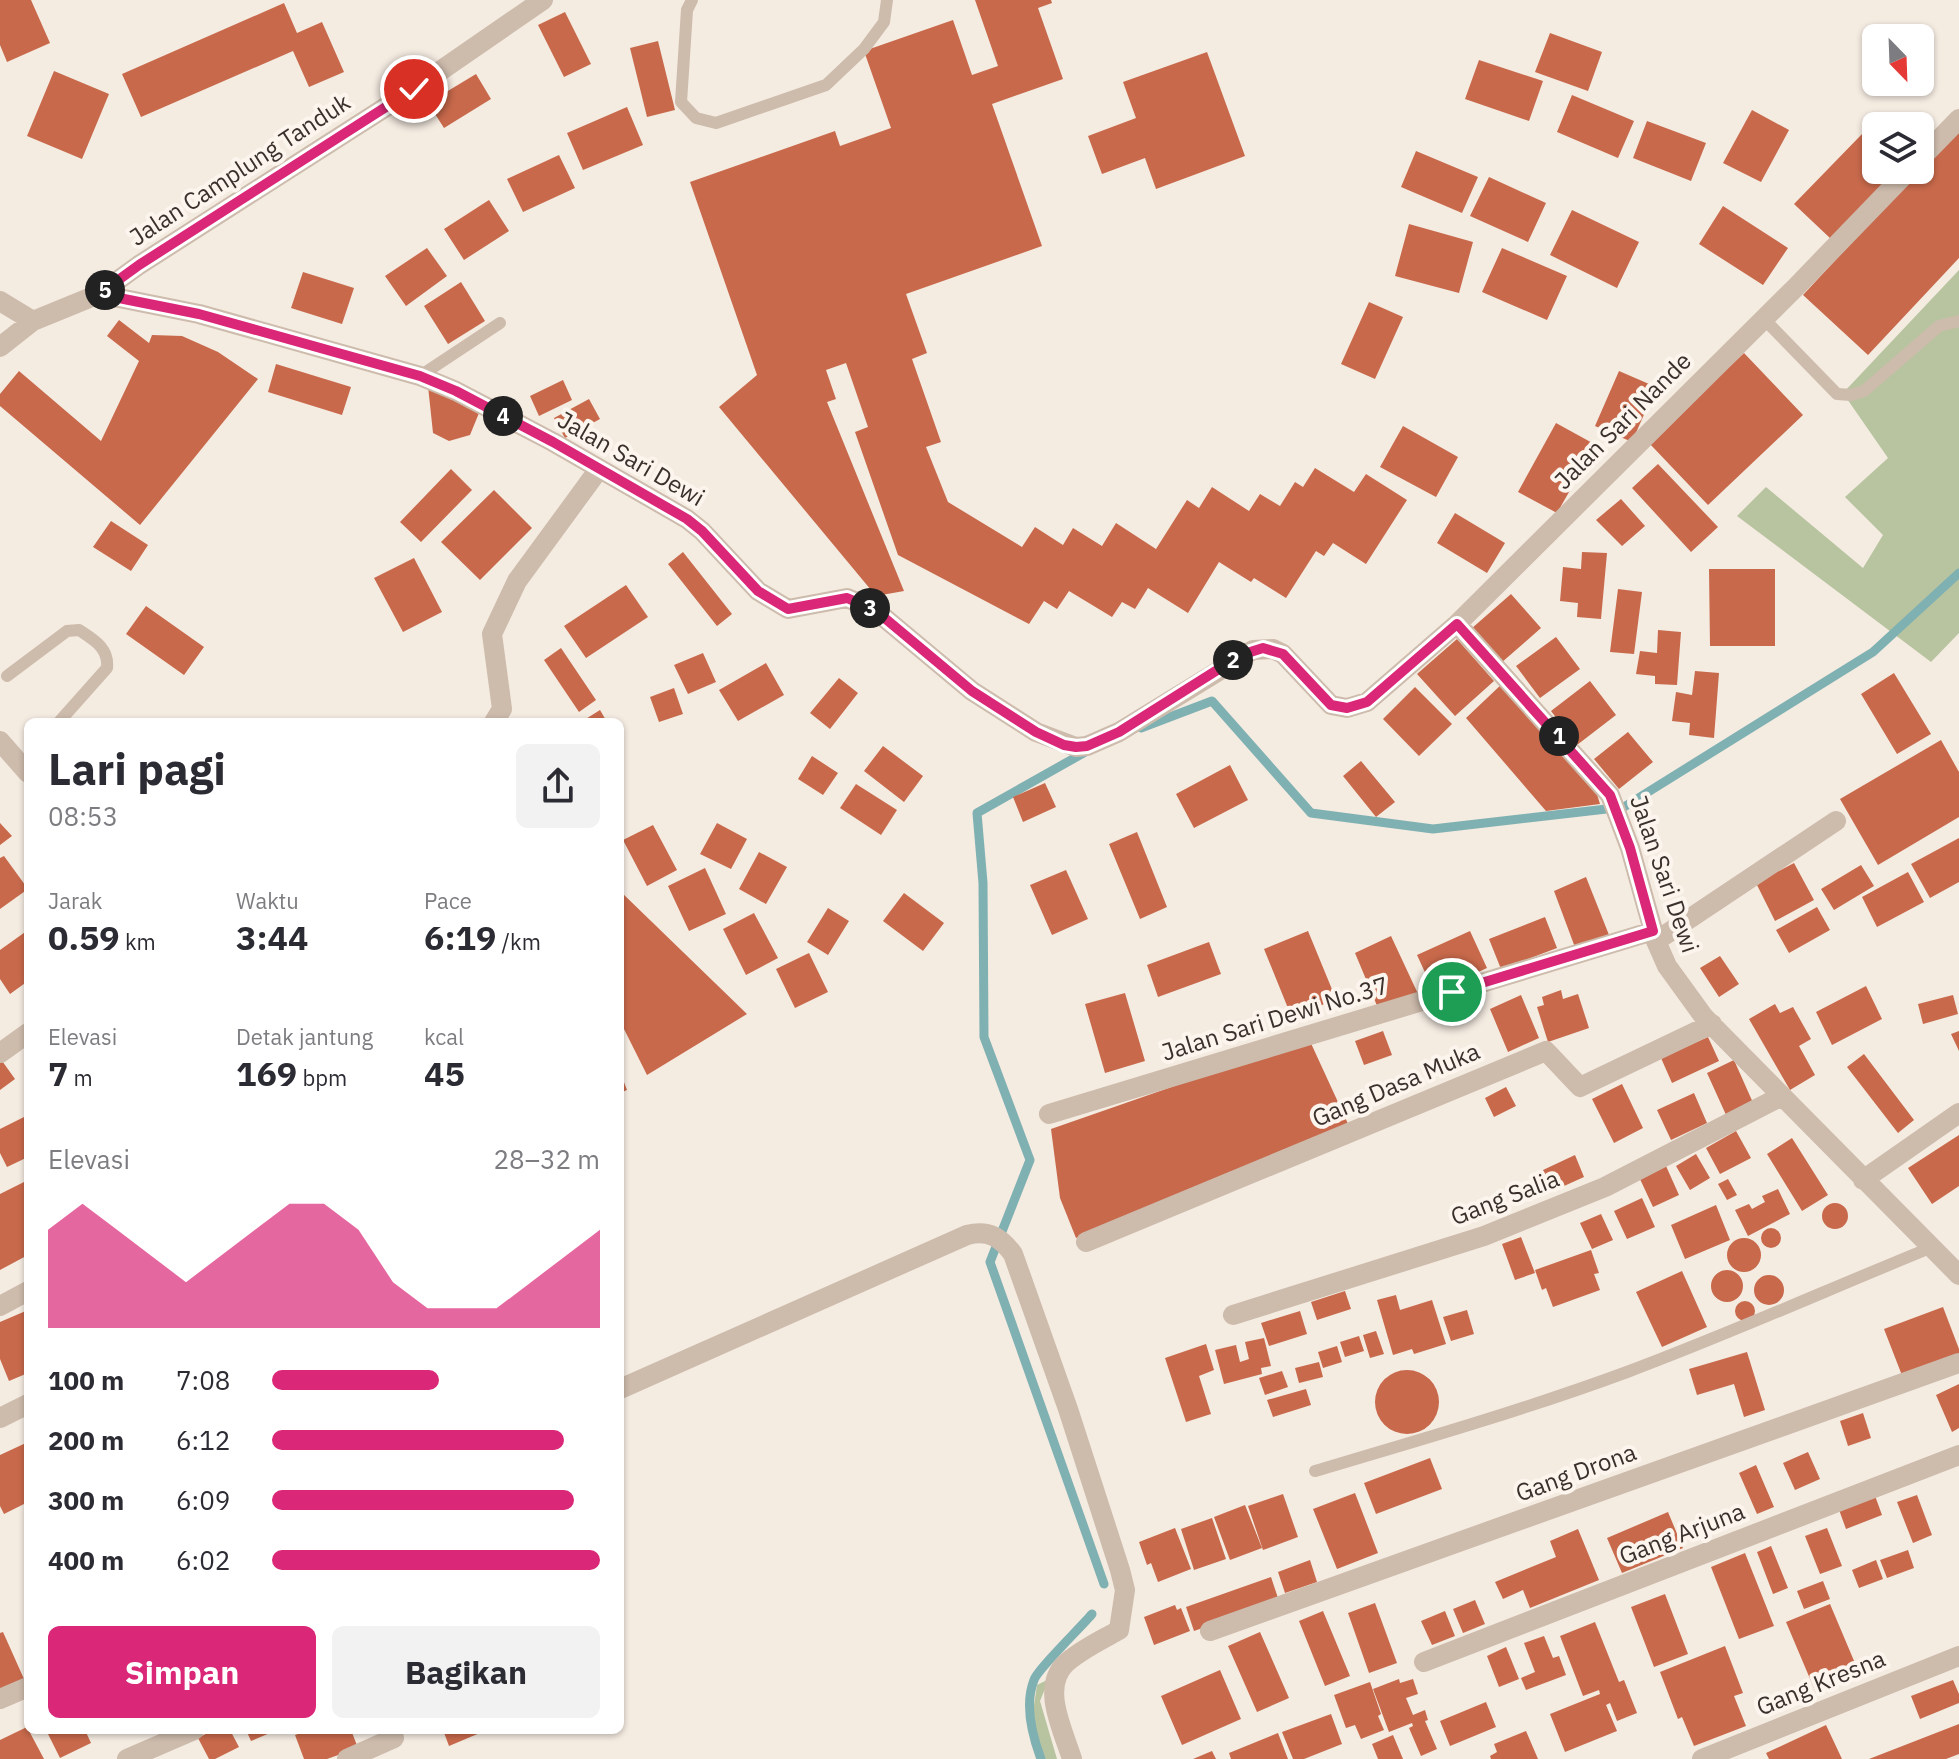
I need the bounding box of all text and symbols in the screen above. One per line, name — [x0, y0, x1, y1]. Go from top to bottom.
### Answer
north arrow — [1862, 24, 1934, 96]
map controls — [1862, 24, 1934, 184]
pin — [380, 55, 448, 123]
icon: check — [392, 67, 436, 111]
street label: Jalan Camplung Tanduk — [123, 86, 356, 253]
button: layers — [1862, 112, 1934, 184]
pin: 5 — [85, 270, 125, 310]
text: 5 — [98, 275, 112, 304]
street label: Jalan Sari Nande — [1547, 345, 1698, 496]
pin: 4 — [483, 396, 523, 436]
text: 4 — [496, 401, 510, 430]
street label: Jalan Sari Dewi — [552, 403, 711, 513]
pin: 3 — [850, 588, 890, 628]
text: 3 — [863, 593, 877, 622]
pin: 2 — [1213, 640, 1253, 680]
text: 2 — [1226, 645, 1240, 674]
pin: 1 — [1539, 716, 1579, 756]
text: 1 — [1552, 721, 1566, 750]
text: Lari pagi — [48, 740, 226, 797]
button: share — [516, 744, 600, 828]
street label: Jalan Sari Dewi — [1623, 791, 1707, 957]
text: 08:53 — [48, 799, 118, 833]
text: Jarak — [48, 886, 102, 915]
text: Waktu — [236, 886, 299, 915]
text: Pace — [424, 886, 472, 915]
text: 0.59 — [48, 915, 120, 959]
text: 3:44 — [236, 915, 308, 959]
text: 6:19 — [424, 915, 496, 959]
text: km — [120, 927, 156, 956]
text: /km — [496, 927, 541, 956]
pin — [1418, 958, 1486, 1026]
street label: Jalan Sari Dewi No.37 — [1157, 968, 1392, 1068]
icon: arrive — [1430, 970, 1474, 1014]
text: Elevasi — [48, 1022, 117, 1051]
text: Detak jantung — [236, 1022, 373, 1051]
text: kcal — [424, 1022, 464, 1051]
street label: Gang Dasa Muka — [1307, 1034, 1484, 1134]
text: 7 — [48, 1051, 68, 1095]
text: 169 — [236, 1051, 297, 1095]
text: 45 — [424, 1051, 465, 1095]
text: m — [68, 1063, 93, 1092]
text: bpm — [297, 1063, 347, 1092]
text: Elevasi — [48, 1142, 130, 1176]
text: 28–32 m — [493, 1142, 600, 1176]
street label: Gang Salia — [1446, 1162, 1564, 1232]
text: 100 m — [48, 1363, 124, 1397]
text: 7:08 — [176, 1363, 230, 1397]
text: 200 m — [48, 1423, 124, 1457]
text: 6:12 — [176, 1423, 230, 1457]
street label: Gang Drona — [1511, 1435, 1641, 1509]
text: 300 m — [48, 1483, 124, 1517]
text: 6:09 — [176, 1483, 230, 1517]
street label: Gang Arjuna — [1614, 1494, 1749, 1572]
text: 400 m — [48, 1543, 124, 1577]
text: 6:02 — [176, 1543, 230, 1577]
button: Simpan — [48, 1626, 316, 1718]
button: Bagikan — [332, 1626, 600, 1718]
street label: Gang Kresna — [1751, 1642, 1890, 1722]

